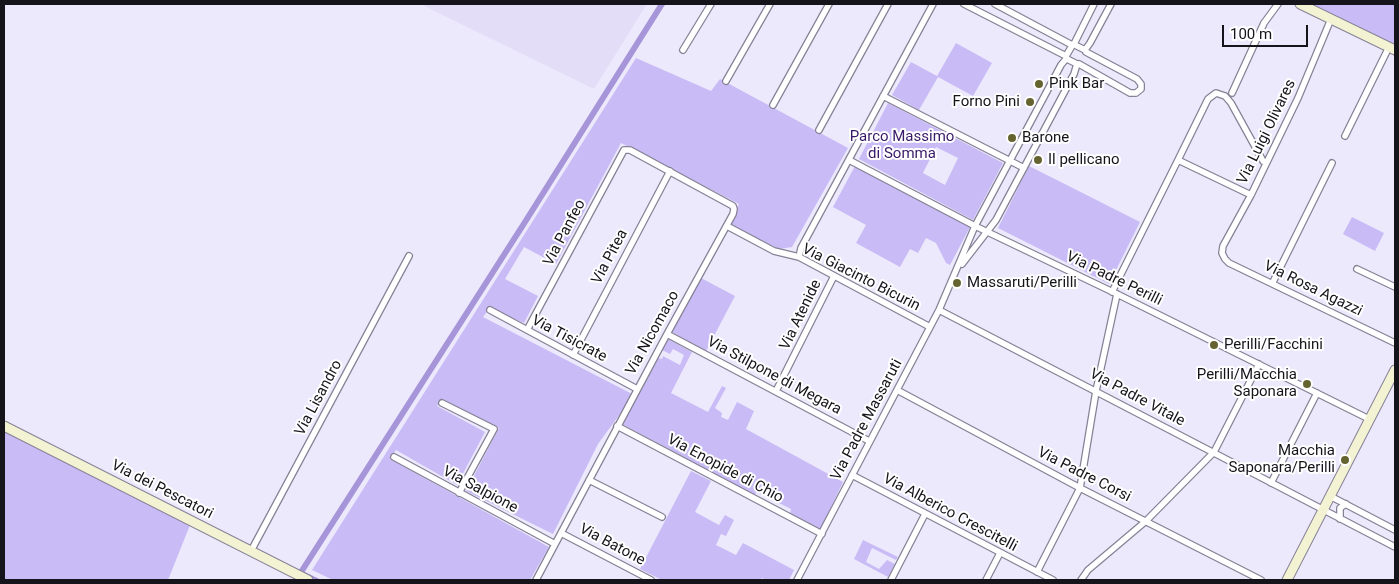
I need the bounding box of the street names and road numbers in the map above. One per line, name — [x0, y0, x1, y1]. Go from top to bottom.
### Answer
street label: Via Luigi Olivares — [1234, 77, 1300, 187]
street label: Via Panfeo — [540, 197, 590, 269]
street label: Via Pitea — [588, 227, 632, 287]
street label: Via Giacinto Bicurin — [799, 240, 923, 316]
street label: Via Padre Perilli — [1063, 248, 1165, 310]
street label: Via Rosa Agazzi — [1261, 257, 1365, 321]
street label: Via Atenide — [776, 277, 826, 353]
street label: Via Nicomaco — [622, 288, 684, 378]
street label: Via Tisicrate — [528, 312, 610, 366]
street label: Via Stilpone di Megara — [704, 333, 844, 419]
street label: Via Padre Massaruti — [827, 356, 907, 484]
street label: Via Lisandro — [292, 357, 346, 439]
street label: Via Padre Vitale — [1086, 365, 1188, 431]
street label: Via Enopide di Chio — [664, 431, 786, 507]
street label: Via Padre Corsi — [1034, 444, 1134, 506]
street label: Via dei Pescatori — [108, 457, 216, 523]
street label: Via Salpione — [439, 463, 521, 517]
street label: Via Alberico Crescitelli — [880, 470, 1020, 556]
street label: Via Batone — [576, 520, 648, 570]

